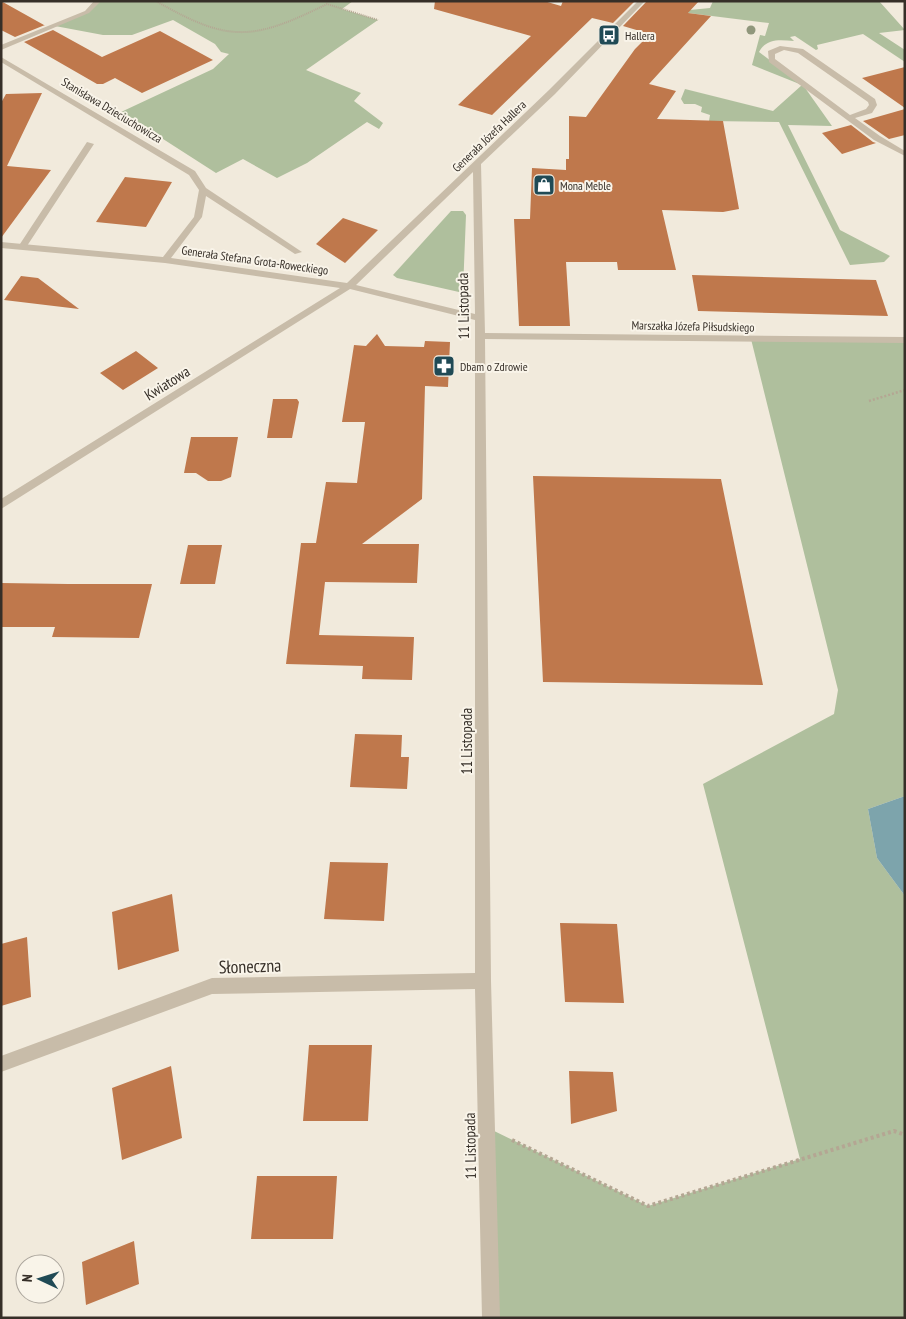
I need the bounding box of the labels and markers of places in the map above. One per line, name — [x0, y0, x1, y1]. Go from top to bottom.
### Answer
bus stop icon: Hallera — [597, 23, 621, 47]
place label: Hallera — [625, 28, 655, 43]
shop icon: Mona Meble — [532, 173, 556, 197]
place label: Mona Meble — [560, 178, 611, 193]
pharmacy icon: Dbam o Zdrowie — [432, 354, 456, 378]
place label: Dbam o Zdrowie — [460, 359, 528, 374]

